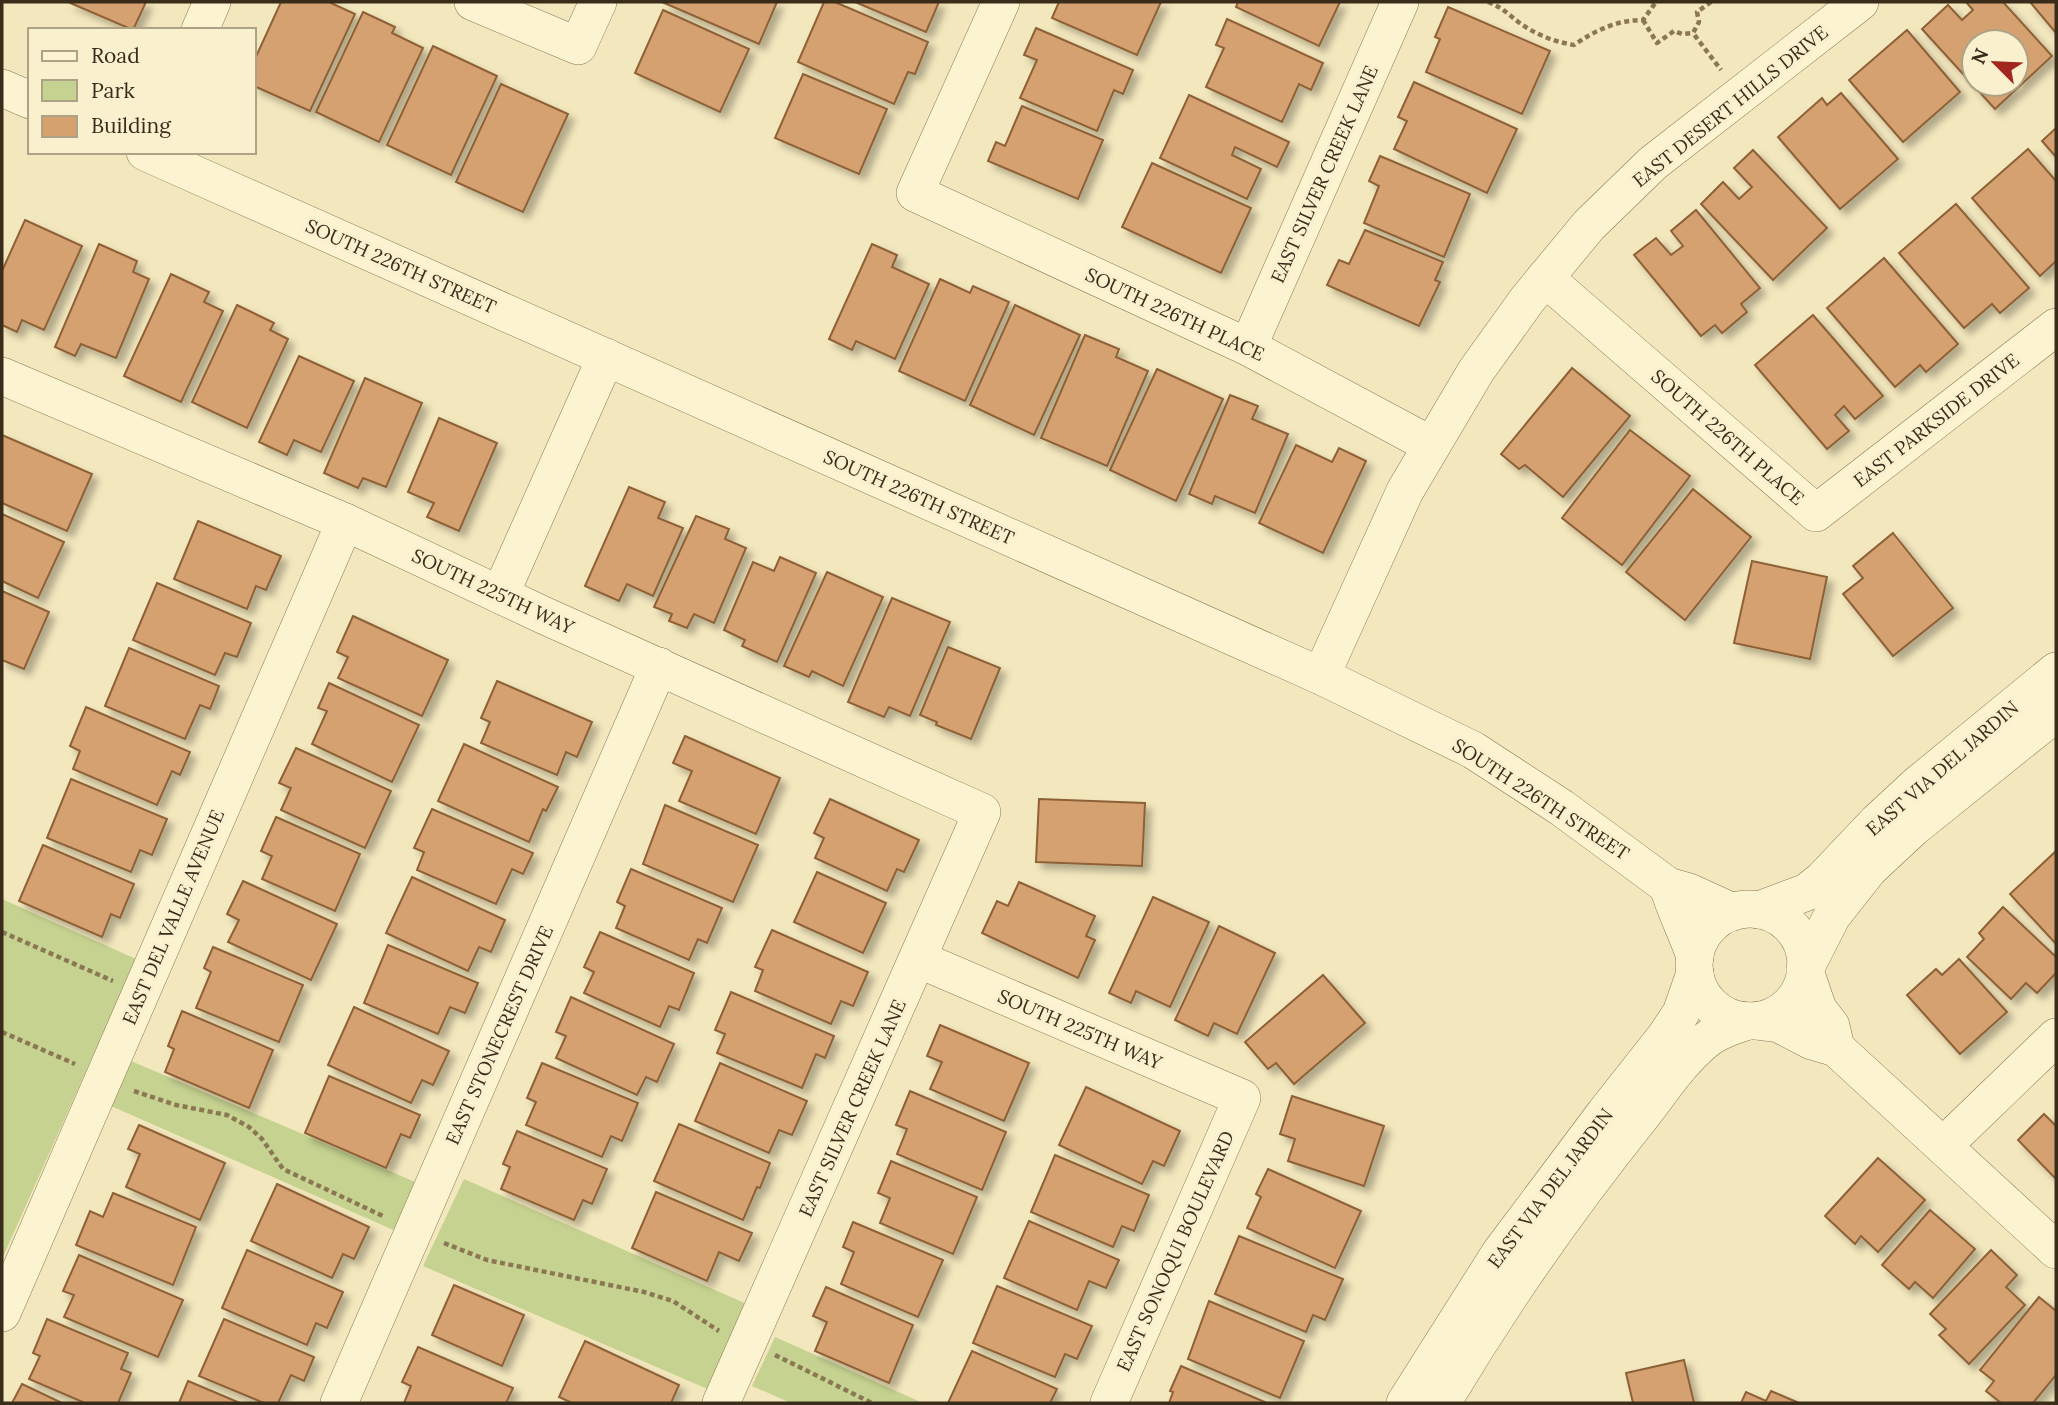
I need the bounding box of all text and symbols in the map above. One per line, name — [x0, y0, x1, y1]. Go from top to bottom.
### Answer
street label: EAST DESERT HILLS DRIVE — [1627, 20, 1833, 192]
legend — [28, 28, 256, 154]
north arrow — [1960, 28, 2030, 98]
text: Road — [91, 42, 140, 69]
text: N — [1966, 44, 1994, 68]
street label: EAST SILVER CREEK LANE — [1265, 61, 1383, 287]
text: Park — [91, 77, 135, 104]
text: Building — [91, 112, 171, 139]
street label: SOUTH 226TH STREET — [302, 213, 500, 319]
street label: SOUTH 226TH PLACE — [1082, 262, 1268, 366]
street label: EAST PARKSIDE DRIVE — [1848, 348, 2024, 492]
street label: SOUTH 226TH PLACE — [1647, 364, 1809, 510]
street label: SOUTH 226TH STREET — [820, 444, 1018, 550]
street label: SOUTH 225TH WAY — [408, 543, 579, 639]
street label: EAST VIA DEL JARDIN — [1861, 695, 2023, 841]
street label: SOUTH 226TH STREET — [1448, 733, 1634, 865]
street label: EAST DEL VALLE AVENUE — [117, 806, 229, 1028]
street label: EAST STONECREST DRIVE — [440, 922, 558, 1148]
street label: SOUTH 225TH WAY — [994, 984, 1167, 1075]
street label: EAST SILVER CREEK LANE — [793, 995, 911, 1221]
street label: EAST VIA DEL JARDIN — [1482, 1103, 1618, 1273]
street label: EAST SONOQUI BOULEVARD — [1111, 1127, 1239, 1375]

